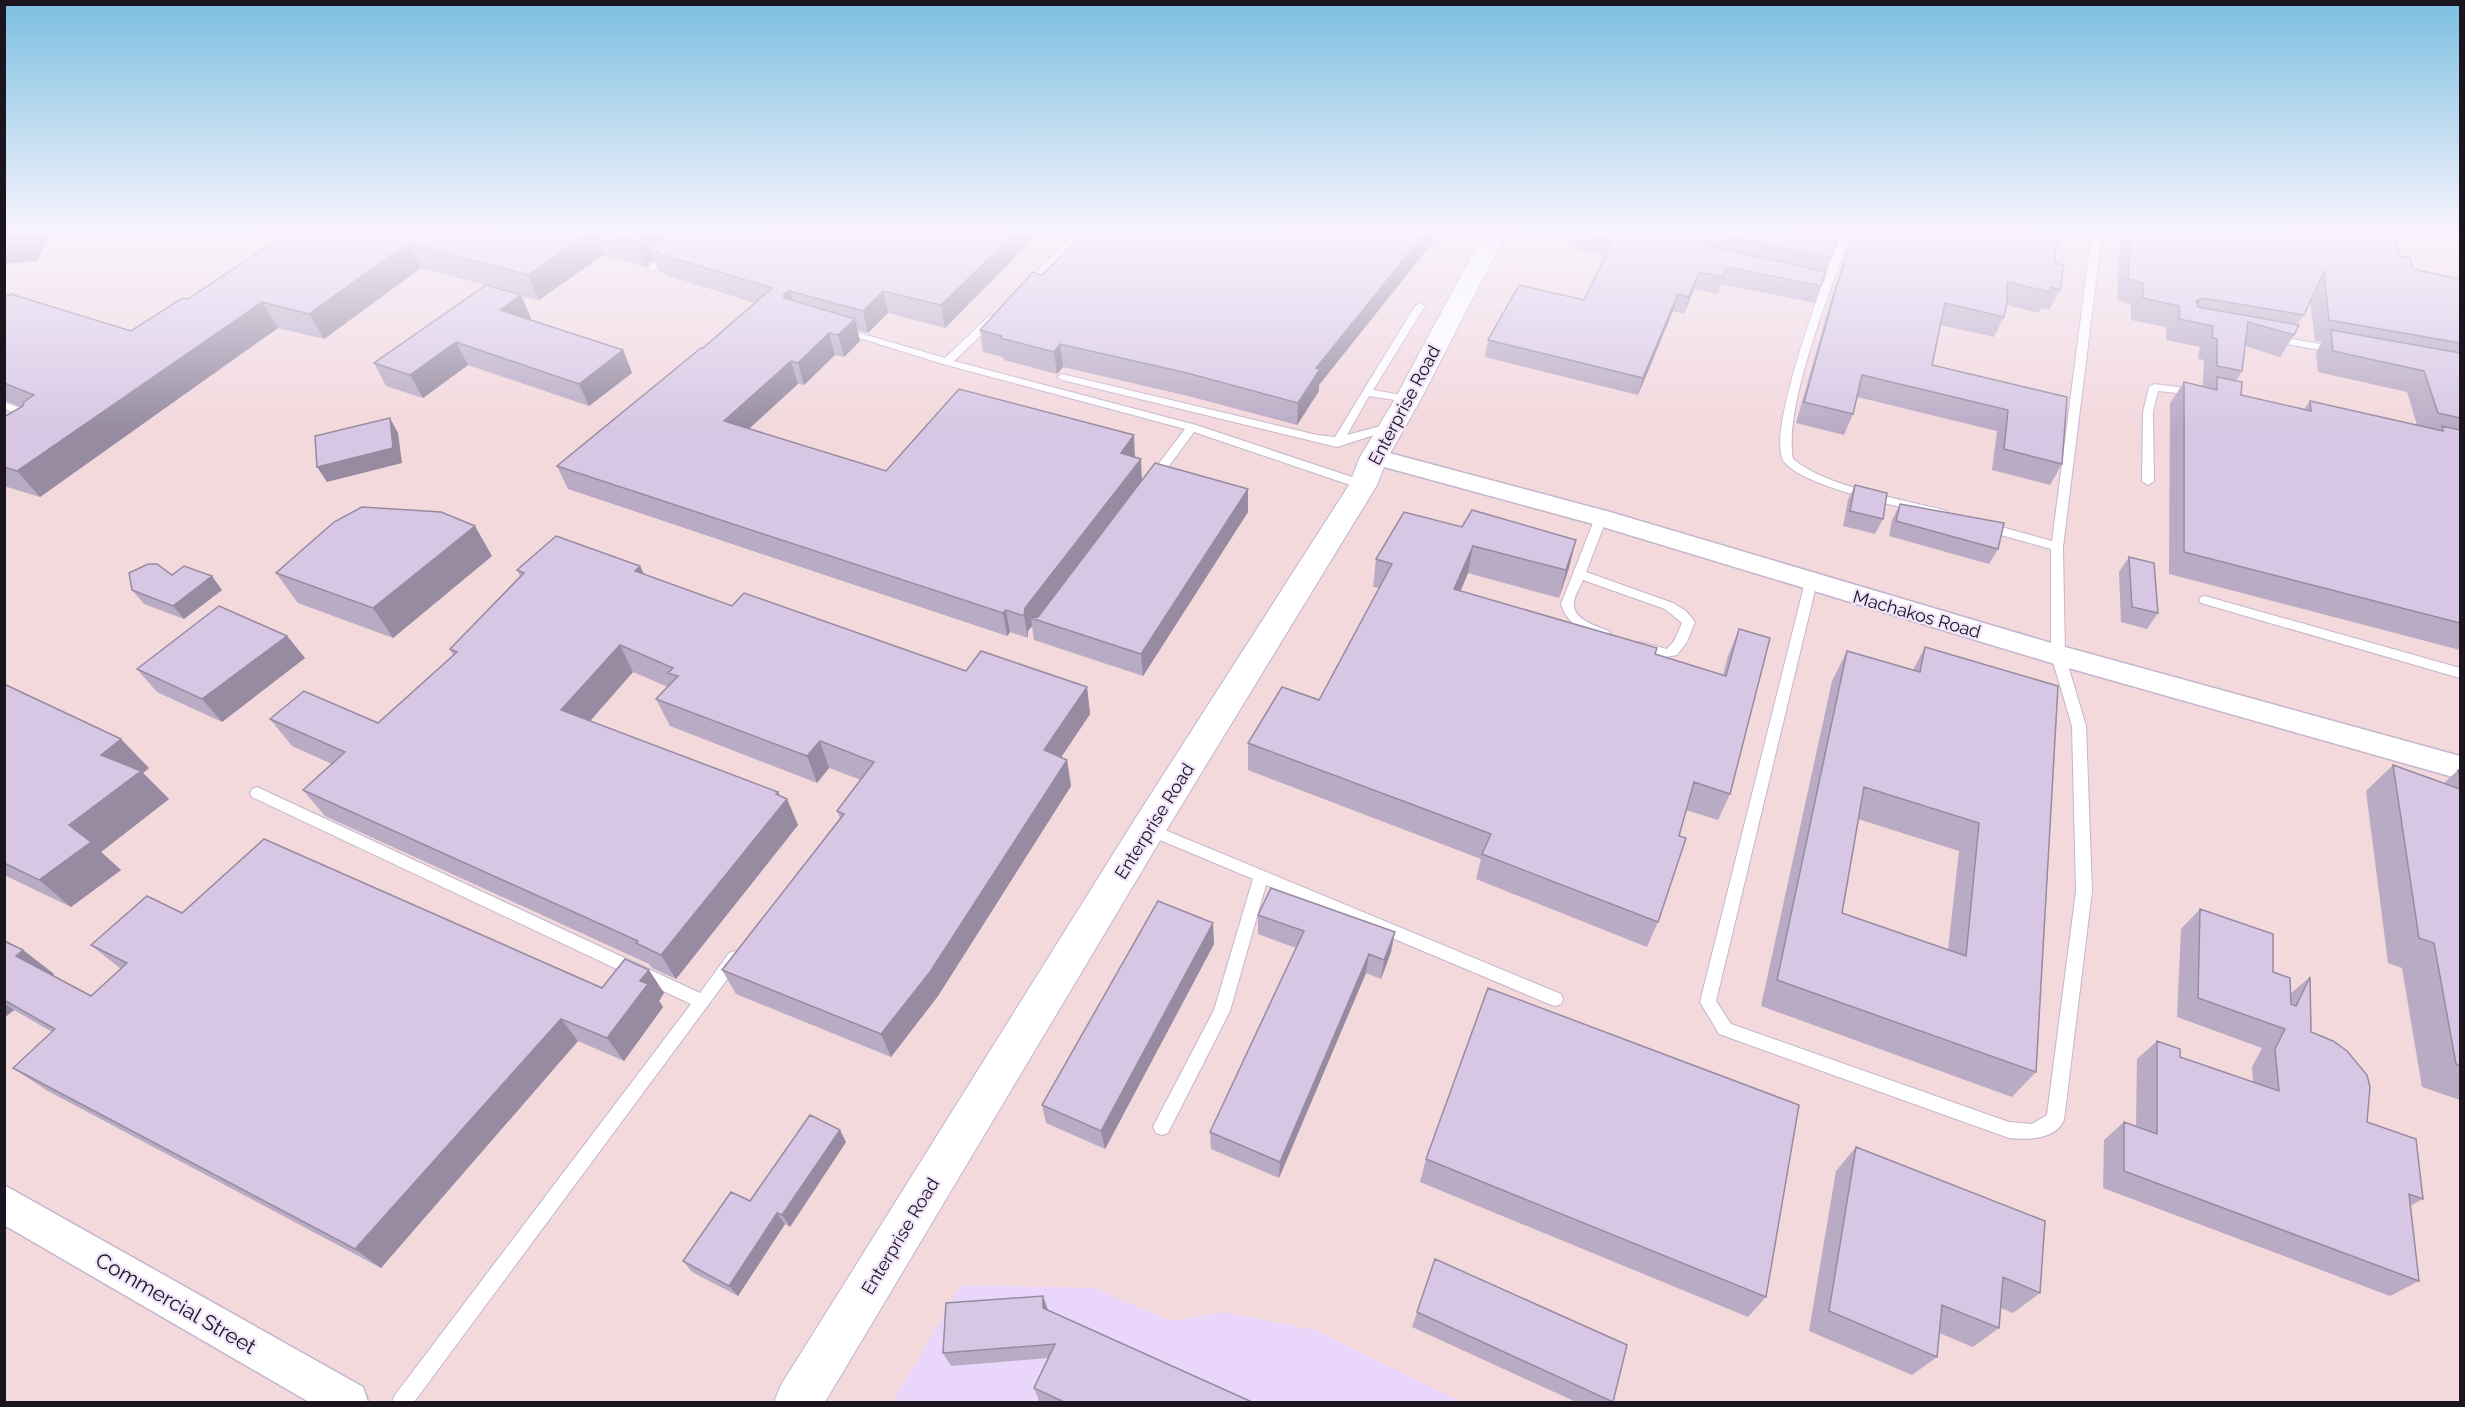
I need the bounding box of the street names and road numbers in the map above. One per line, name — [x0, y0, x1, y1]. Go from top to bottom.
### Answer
street label: Enterprise Road — [1364, 342, 1444, 468]
street label: Machakos Road — [1851, 586, 1983, 642]
street label: Enterprise Road — [1110, 759, 1198, 883]
street label: Enterprise Road — [857, 1174, 943, 1298]
street label: Commercial Street — [91, 1247, 261, 1359]

